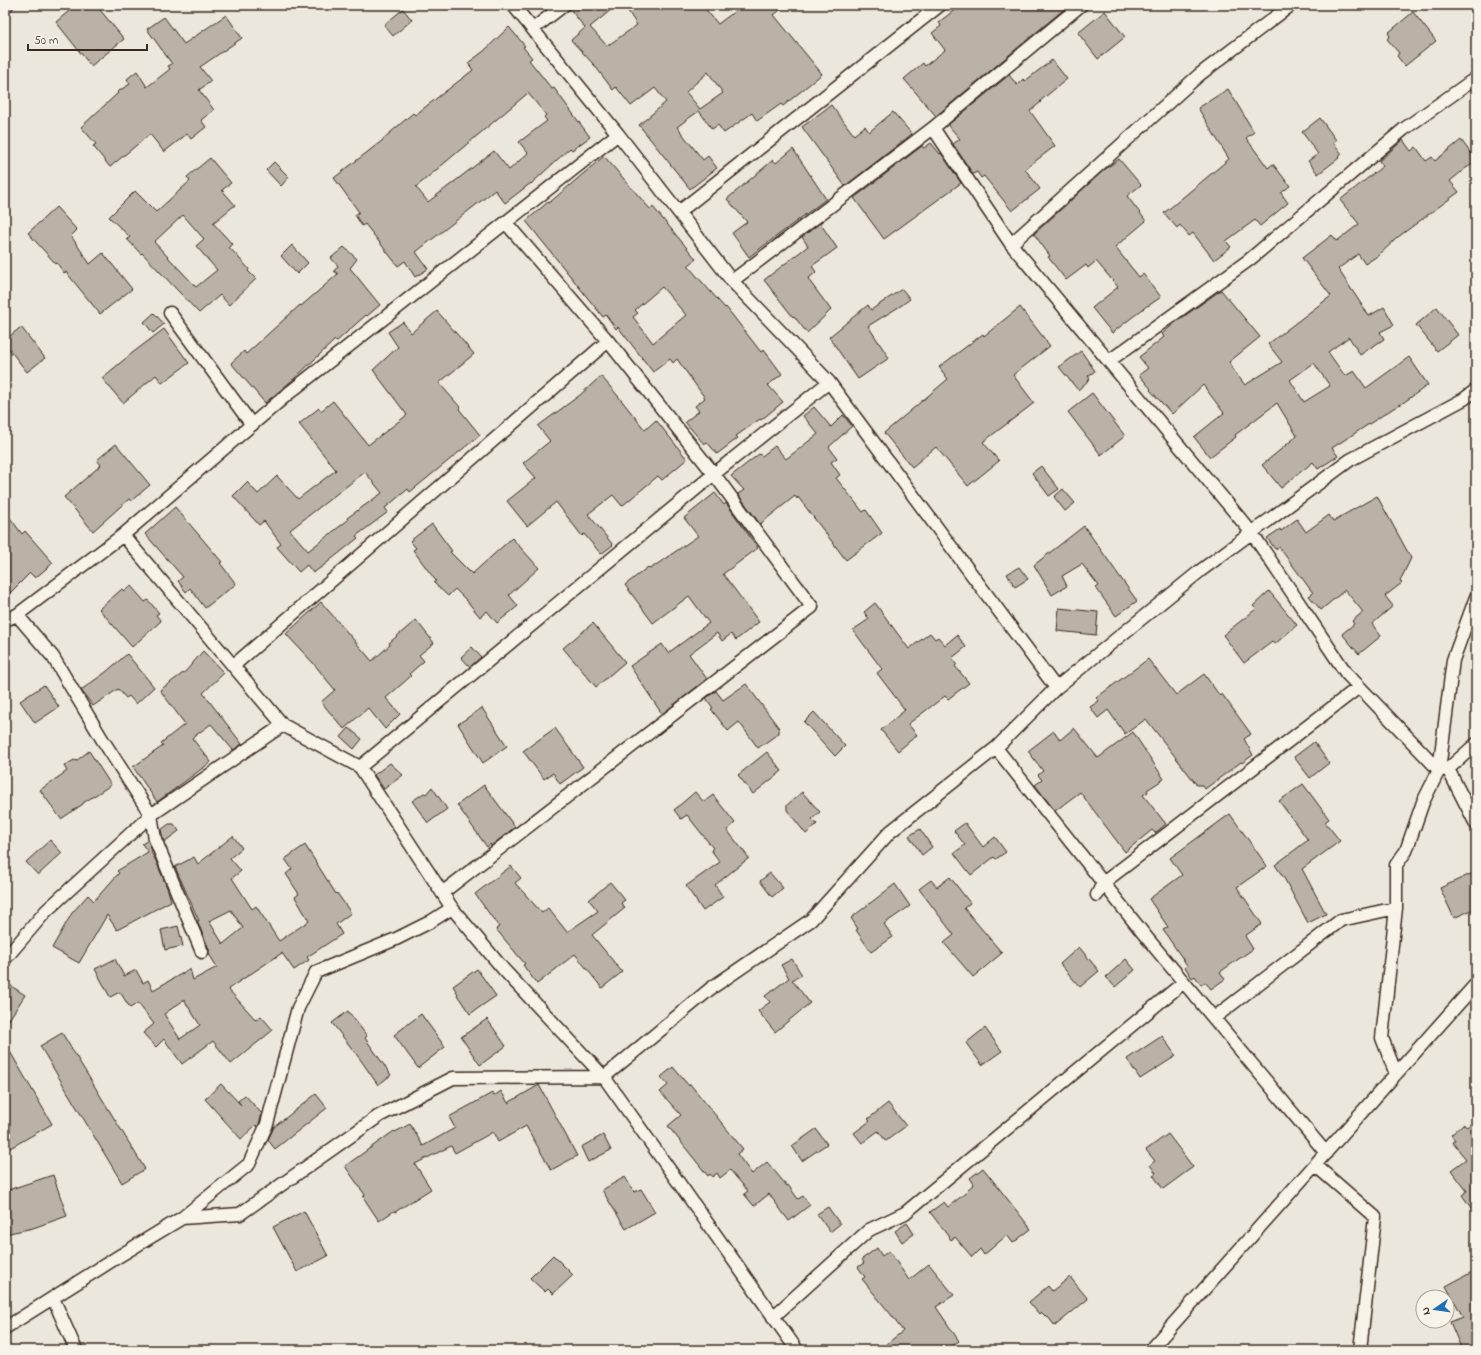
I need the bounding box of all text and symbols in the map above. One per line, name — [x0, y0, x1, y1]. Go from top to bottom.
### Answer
scale bar — [28, 26, 147, 52]
text: 50 m — [34, 32, 58, 50]
north arrow — [1415, 1289, 1455, 1329]
text: N — [1418, 1306, 1435, 1316]

